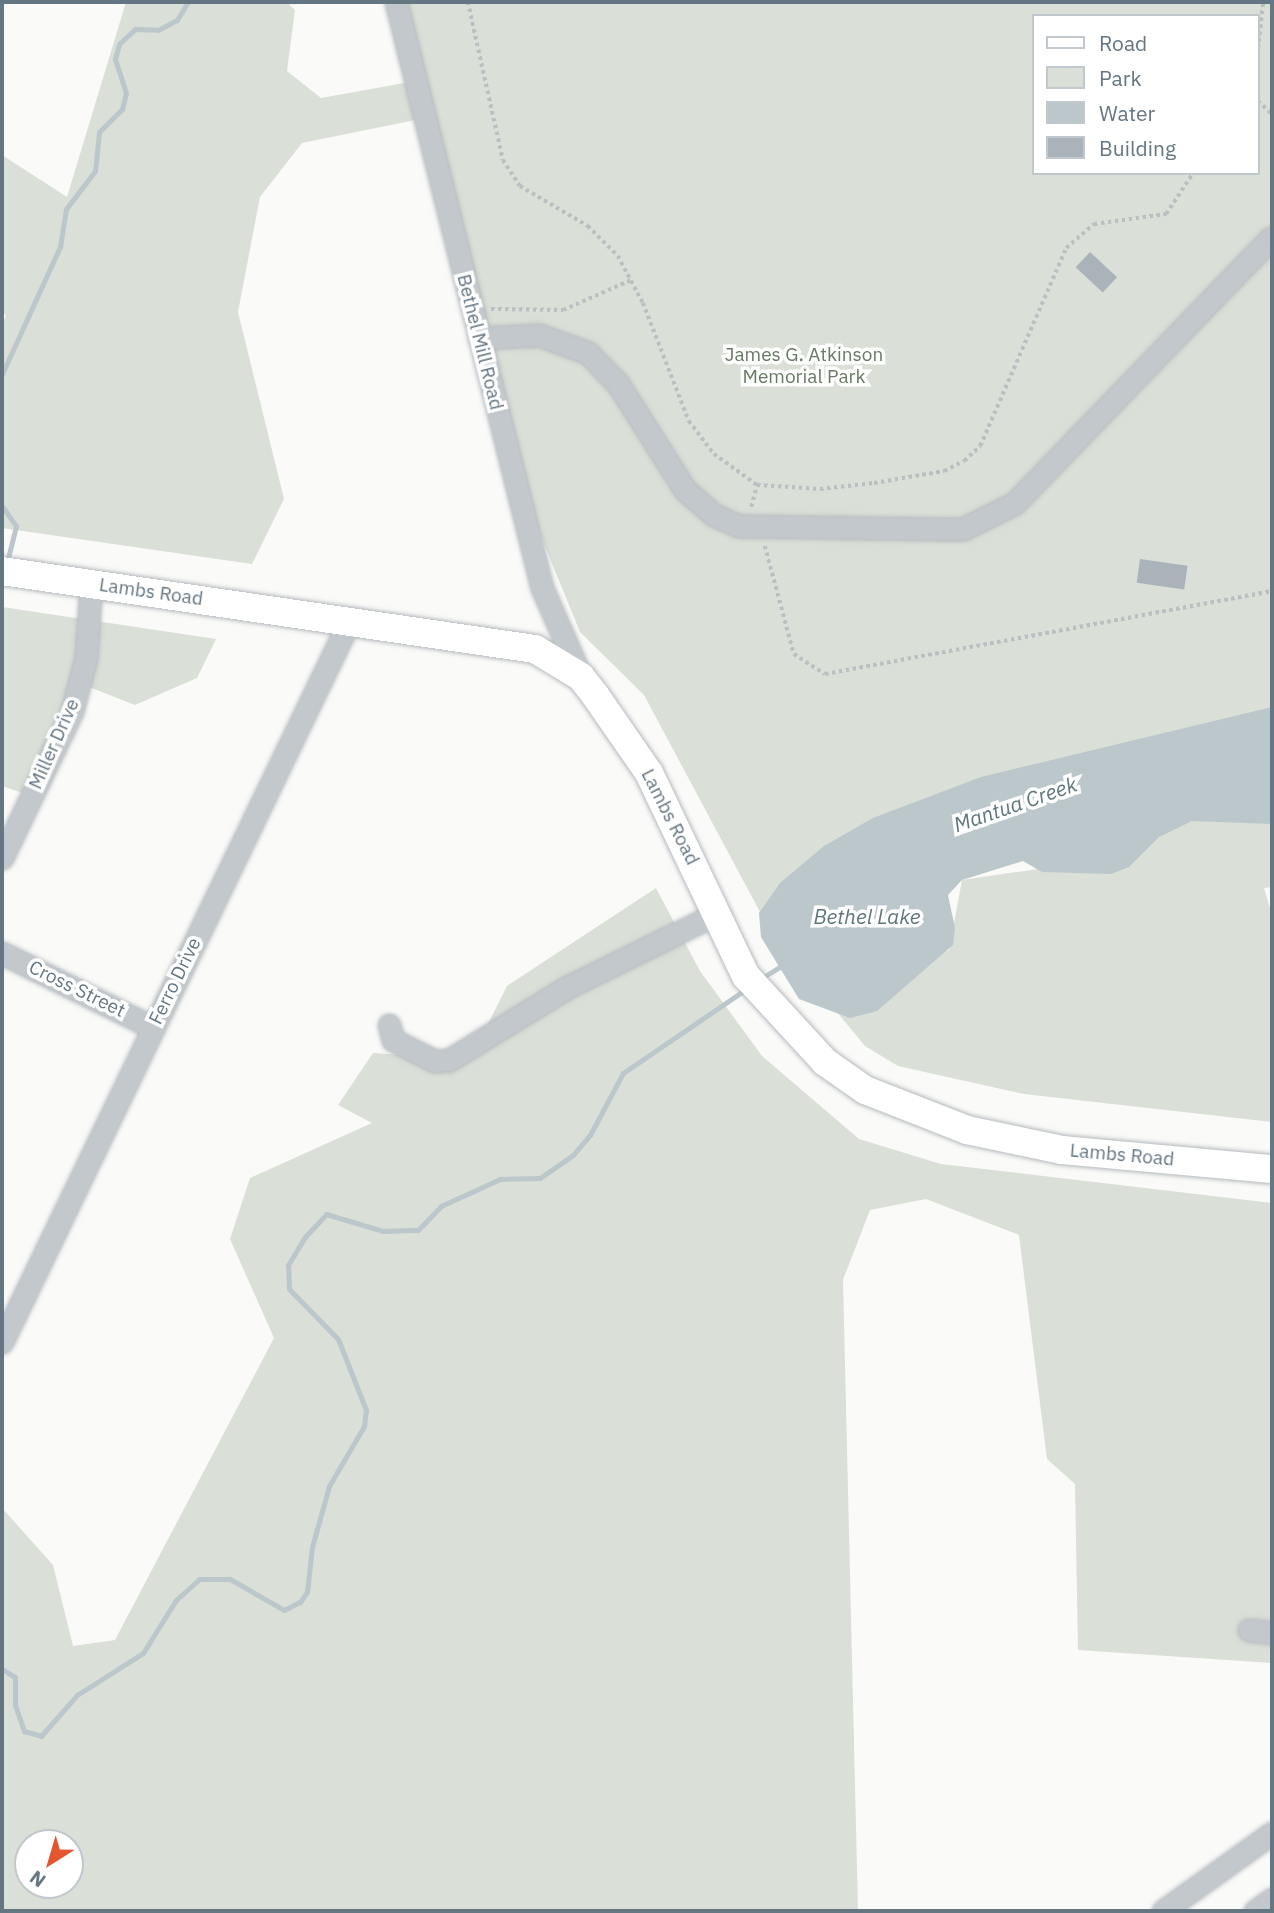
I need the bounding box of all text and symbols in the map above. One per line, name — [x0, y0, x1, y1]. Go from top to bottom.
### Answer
legend — [1032, 14, 1260, 175]
text: Road — [1099, 29, 1147, 57]
text: Park — [1099, 64, 1142, 92]
text: Water — [1099, 99, 1155, 127]
text: Building — [1099, 134, 1176, 162]
street label: Bethel Mill Road — [452, 272, 508, 412]
park label: James G. Atkinson Memorial Park — [725, 344, 883, 388]
street label: Lambs Road — [98, 573, 204, 611]
street label: Miller Drive — [24, 695, 84, 793]
street label: Lambs Road — [636, 765, 704, 869]
water label: Mantua Creek — [950, 771, 1080, 837]
water label: Bethel Lake — [814, 903, 920, 929]
street label: Ferro Drive — [144, 934, 206, 1028]
street label: Cross Street — [25, 956, 129, 1022]
street label: Lambs Road — [1069, 1139, 1175, 1171]
north arrow — [14, 1829, 84, 1899]
text: N — [25, 1865, 50, 1893]

